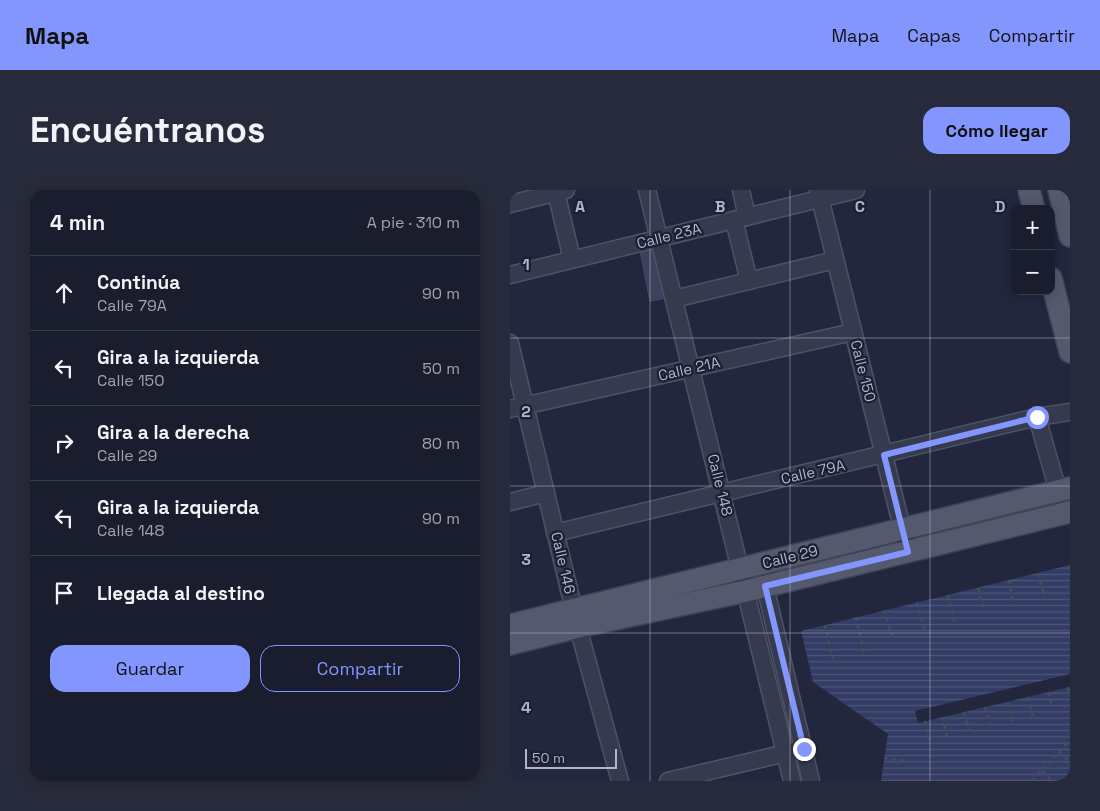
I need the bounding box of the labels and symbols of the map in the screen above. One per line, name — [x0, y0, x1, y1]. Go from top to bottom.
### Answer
text: A — [575, 196, 585, 217]
text: B — [715, 196, 725, 217]
text: C — [855, 196, 865, 217]
text: D — [995, 196, 1005, 217]
street label: Calle 23A — [635, 218, 704, 253]
text: 1 — [522, 254, 530, 275]
street label: Calle 150 — [847, 338, 880, 404]
street label: Calle 21A — [656, 352, 722, 385]
text: 2 — [521, 401, 531, 422]
route start — [1026, 406, 1049, 429]
street label: Calle 148 — [704, 452, 737, 518]
street label: Calle 79A — [779, 455, 847, 488]
street label: Calle 146 — [547, 530, 580, 596]
street label: Calle 29 — [760, 540, 820, 573]
text: 3 — [521, 549, 531, 570]
text: 4 — [521, 697, 531, 718]
route end — [793, 738, 816, 761]
scale bar — [525, 746, 618, 769]

